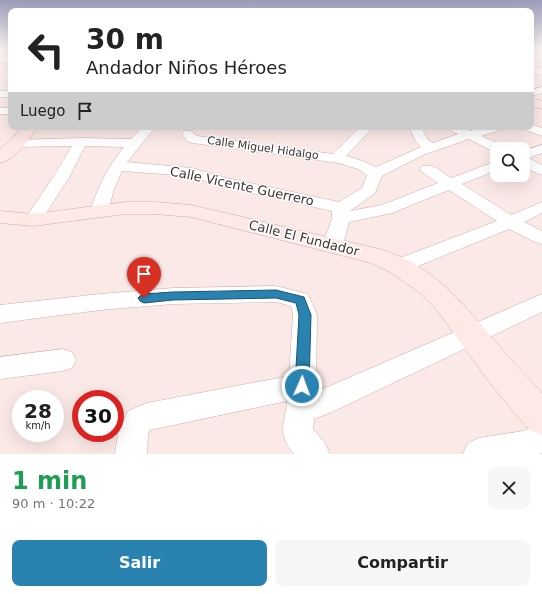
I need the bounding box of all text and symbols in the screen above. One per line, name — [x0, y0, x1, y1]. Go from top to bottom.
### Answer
text: 30 m — [86, 23, 164, 56]
icon: left — [20, 24, 72, 76]
text: Andador Niños Héroes — [86, 57, 287, 78]
icon: arrive — [74, 100, 96, 122]
text: Luego — [20, 102, 66, 120]
street label: Calle Miguel Hidalgo — [206, 134, 320, 162]
map controls — [490, 142, 530, 182]
button: search — [490, 142, 530, 182]
street label: Calle Vicente Guerrero — [169, 163, 315, 209]
street label: Calle El Fundador — [247, 217, 361, 259]
pin — [127, 257, 161, 298]
icon: arrive — [133, 263, 155, 285]
position arrow — [281, 365, 323, 407]
speed limit sign: 30 — [72, 390, 124, 442]
text: 28 — [24, 399, 52, 423]
text: km/h — [25, 420, 51, 431]
text: 1 min — [12, 467, 87, 495]
button: close — [488, 467, 530, 509]
text: 90 m · 10:22 — [12, 496, 95, 511]
button: Salir — [12, 540, 267, 586]
button: Compartir — [275, 540, 530, 586]

